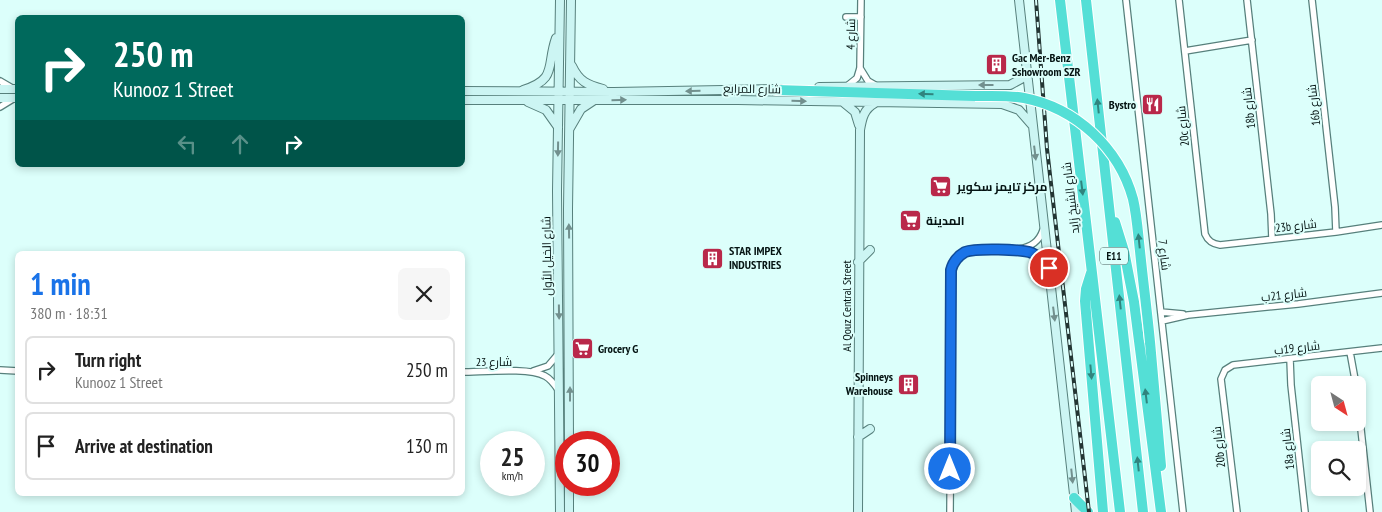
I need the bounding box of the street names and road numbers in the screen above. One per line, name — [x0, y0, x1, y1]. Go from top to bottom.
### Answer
street label: شارع 4 — [843, 18, 859, 50]
street label: شارع المرابع — [723, 80, 781, 98]
street label: 16b شارع — [1304, 83, 1324, 127]
street label: 18b شارع — [1239, 86, 1259, 130]
street label: 20c شارع — [1173, 105, 1193, 147]
street label: شارع الشيخ زايد — [1059, 161, 1083, 235]
street label: شارع الخيل الأول — [538, 216, 556, 296]
street label: 23b شارع — [1274, 216, 1318, 236]
street label: شارع 7 — [1154, 239, 1174, 272]
road number: E11 — [1100, 248, 1128, 264]
street label: Al Qouz Central Street — [839, 260, 854, 352]
street label: شارع 21ب — [1260, 285, 1308, 305]
street label: شارع 19ب — [1273, 338, 1321, 358]
street label: شارع 23 — [476, 354, 512, 370]
street label: 20b شارع — [1209, 425, 1229, 469]
street label: 18a شارع — [1278, 428, 1298, 470]

